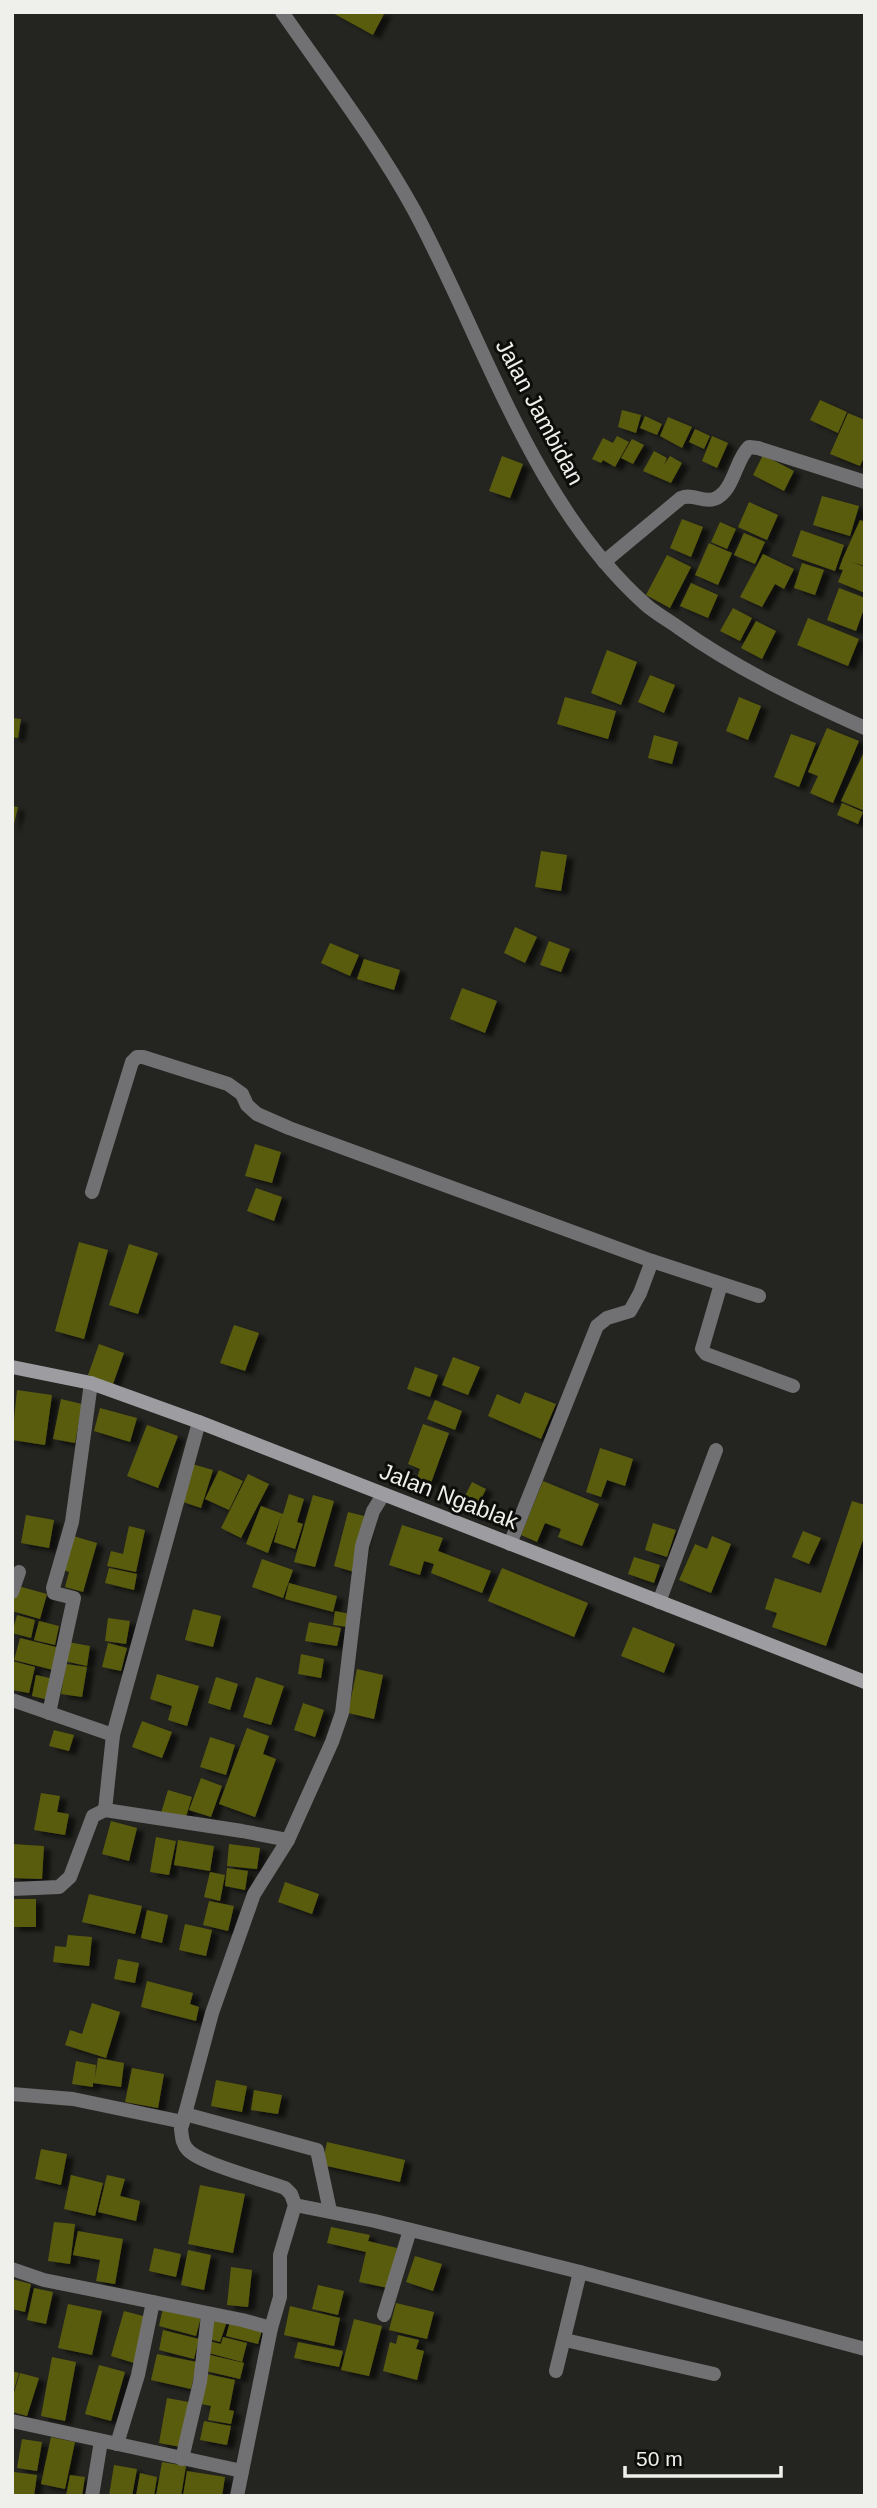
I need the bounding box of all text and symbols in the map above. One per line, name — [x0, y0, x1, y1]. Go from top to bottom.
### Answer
street label: Jalan Jambidan — [491, 335, 589, 489]
street label: Jalan Ngablak — [376, 1458, 522, 1534]
scale bar — [625, 2434, 781, 2478]
text: 50 m — [636, 2447, 683, 2470]

